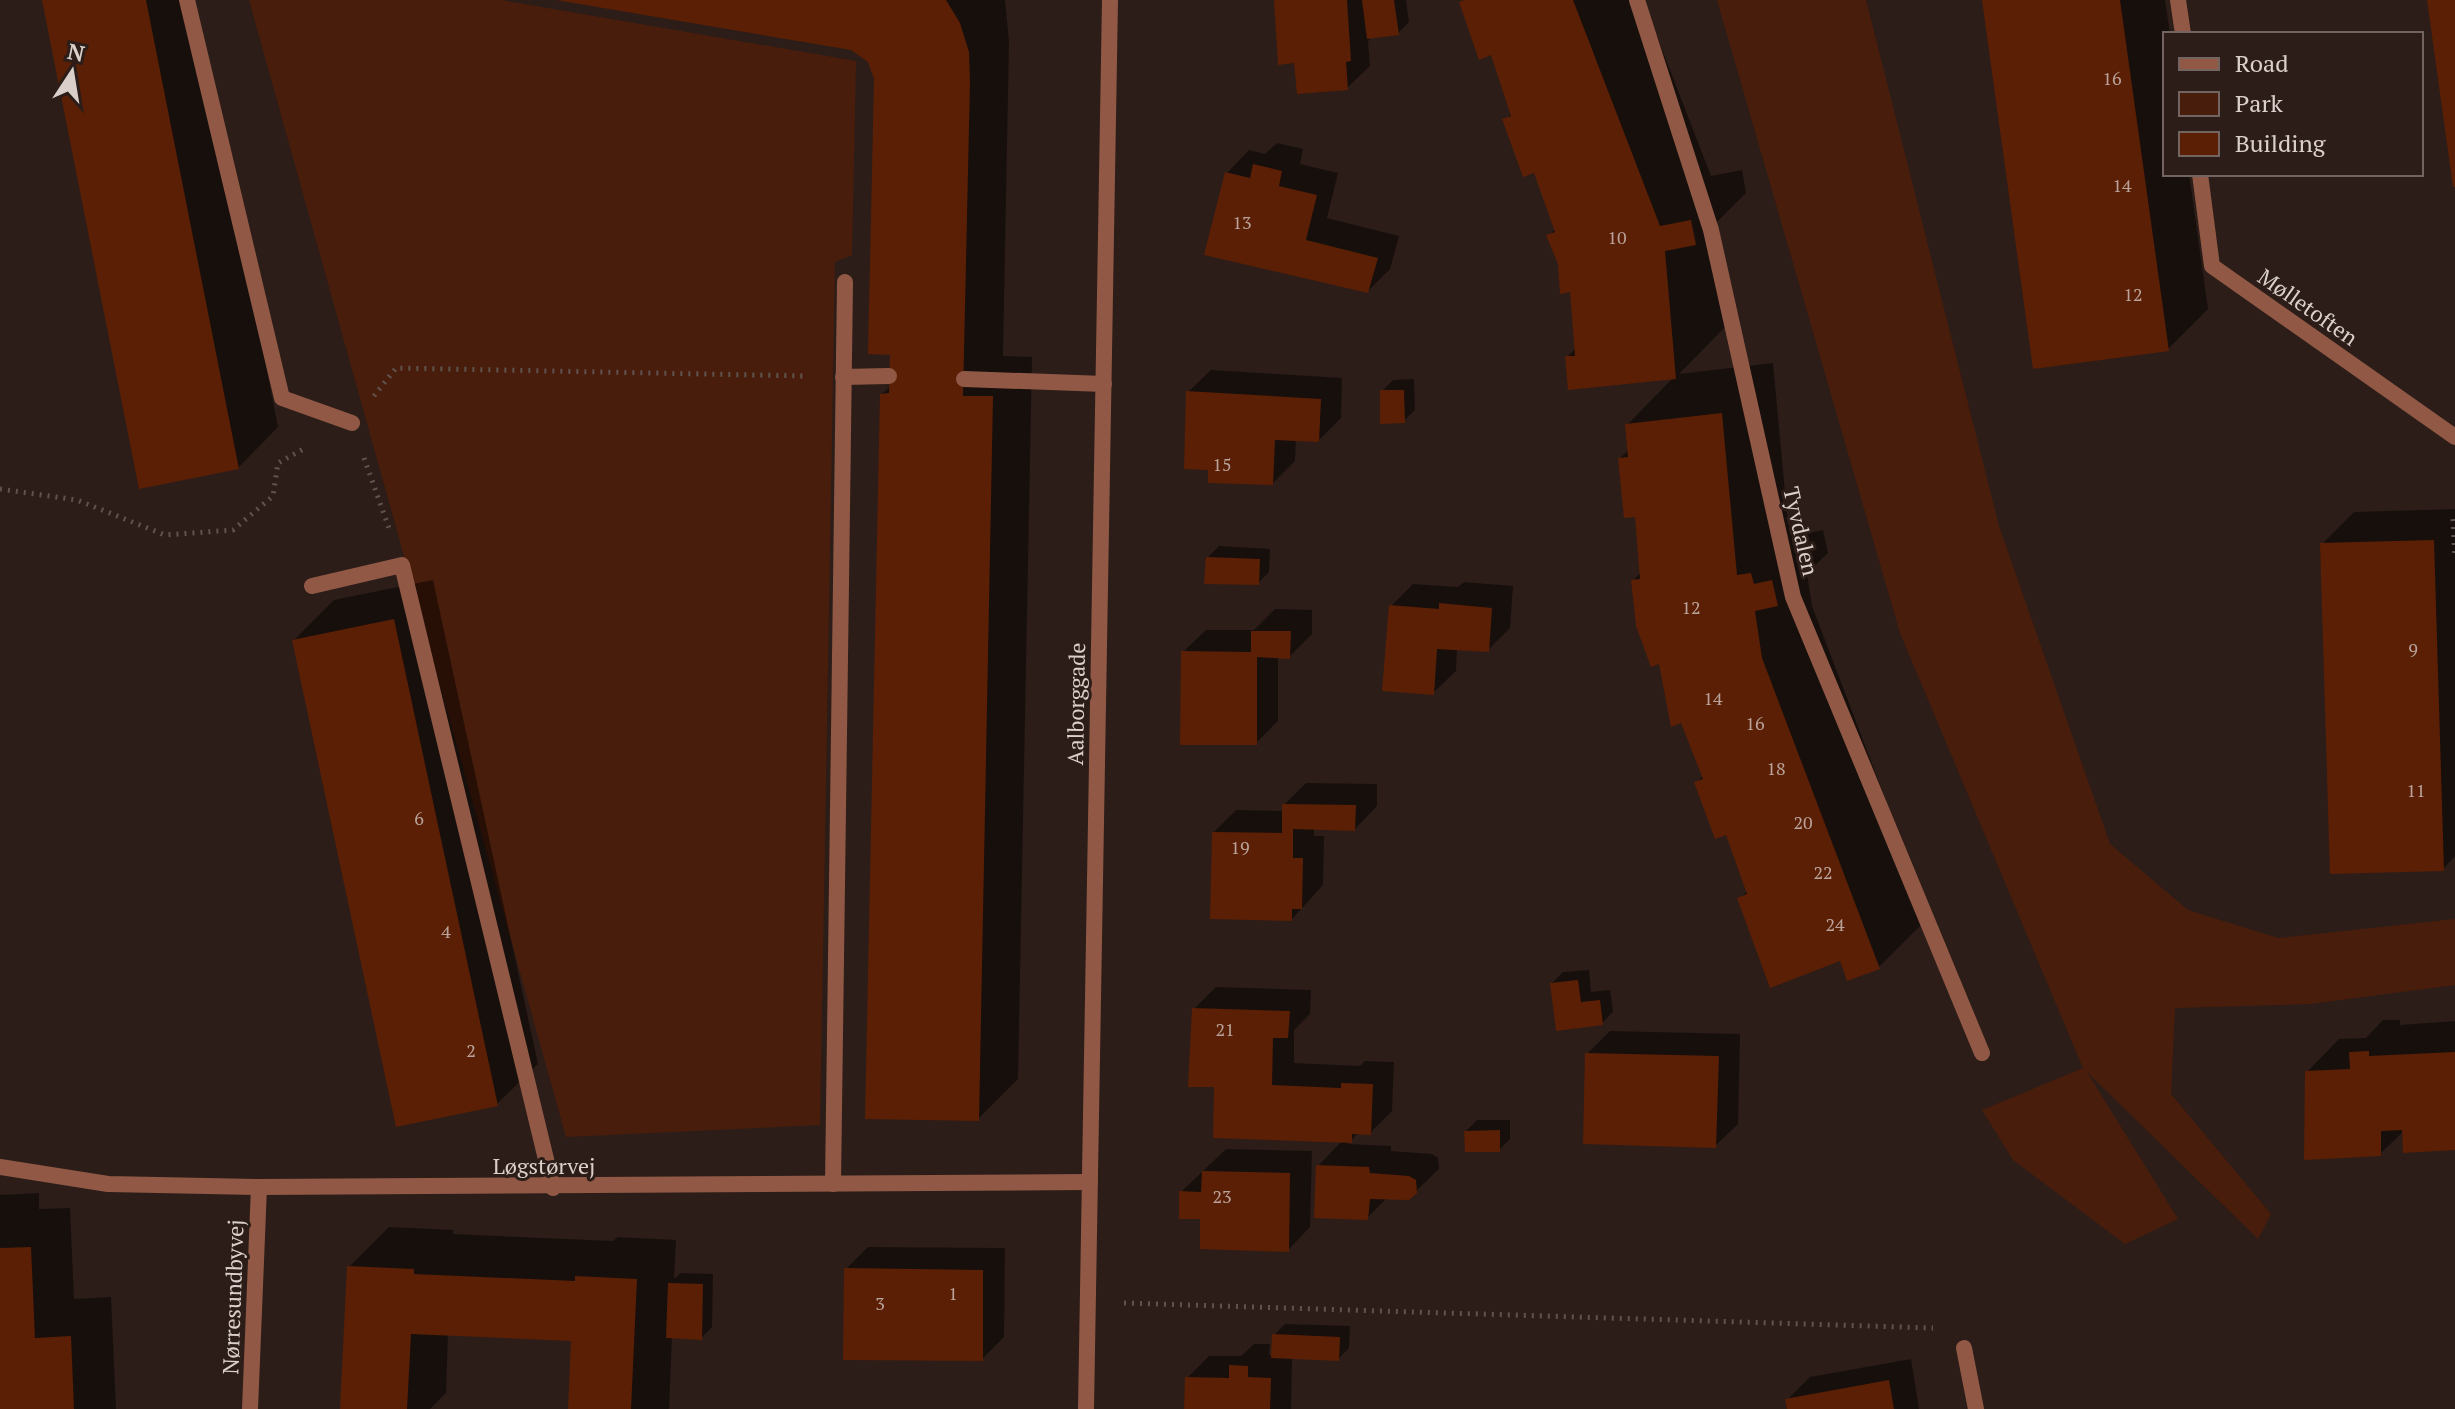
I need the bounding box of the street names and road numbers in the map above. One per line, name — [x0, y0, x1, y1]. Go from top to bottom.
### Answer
street label: Mølletoften — [2253, 262, 2364, 352]
street label: Tyvdalen — [1777, 483, 1826, 578]
street label: Aalborggade — [1060, 642, 1091, 766]
street label: Løgstørvej — [493, 1151, 595, 1180]
street label: Nørresundbyvej — [215, 1219, 250, 1375]

